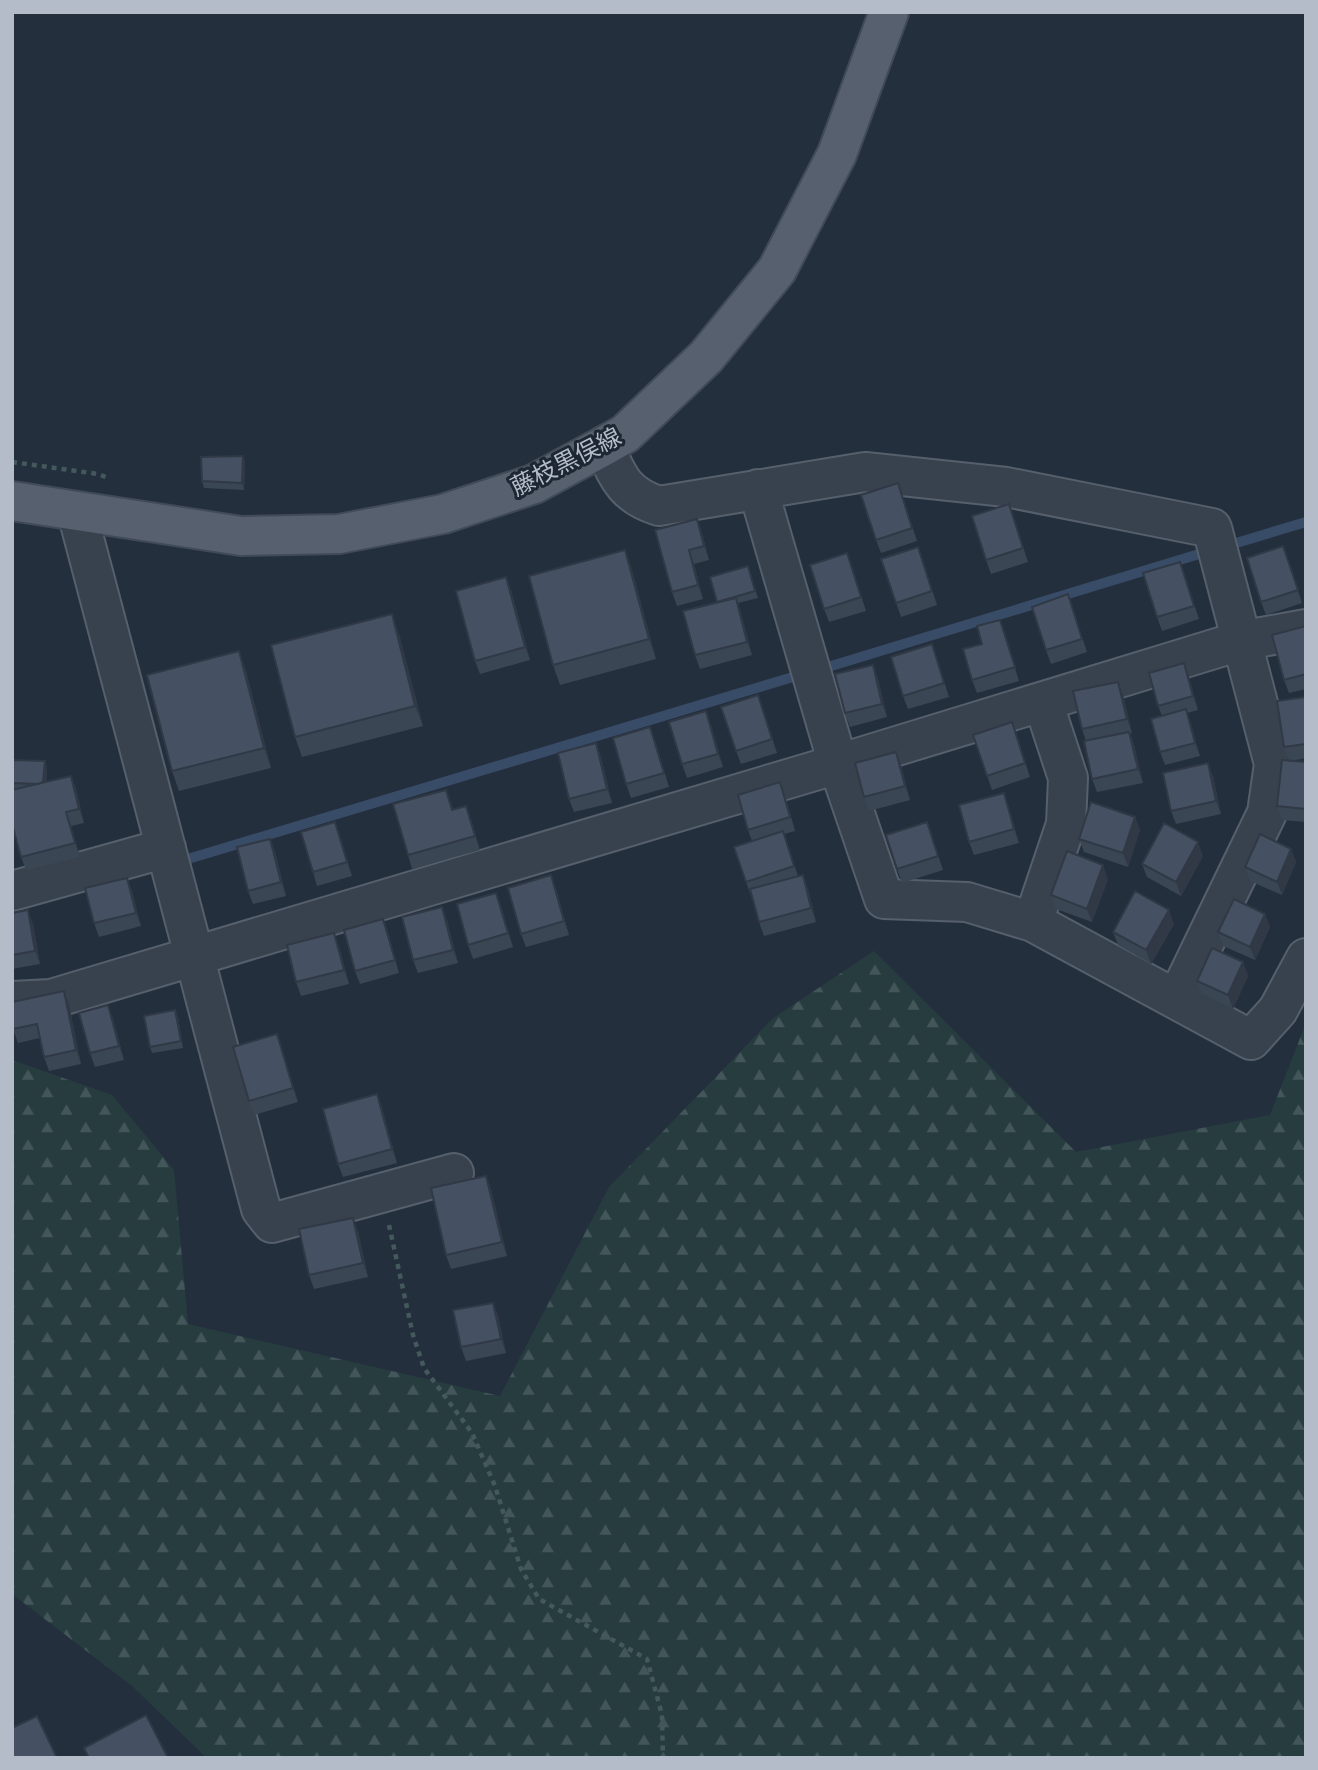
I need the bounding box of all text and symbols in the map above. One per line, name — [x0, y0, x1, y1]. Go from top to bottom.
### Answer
street label: 藤枝黒俣線 — [506, 422, 626, 502]

